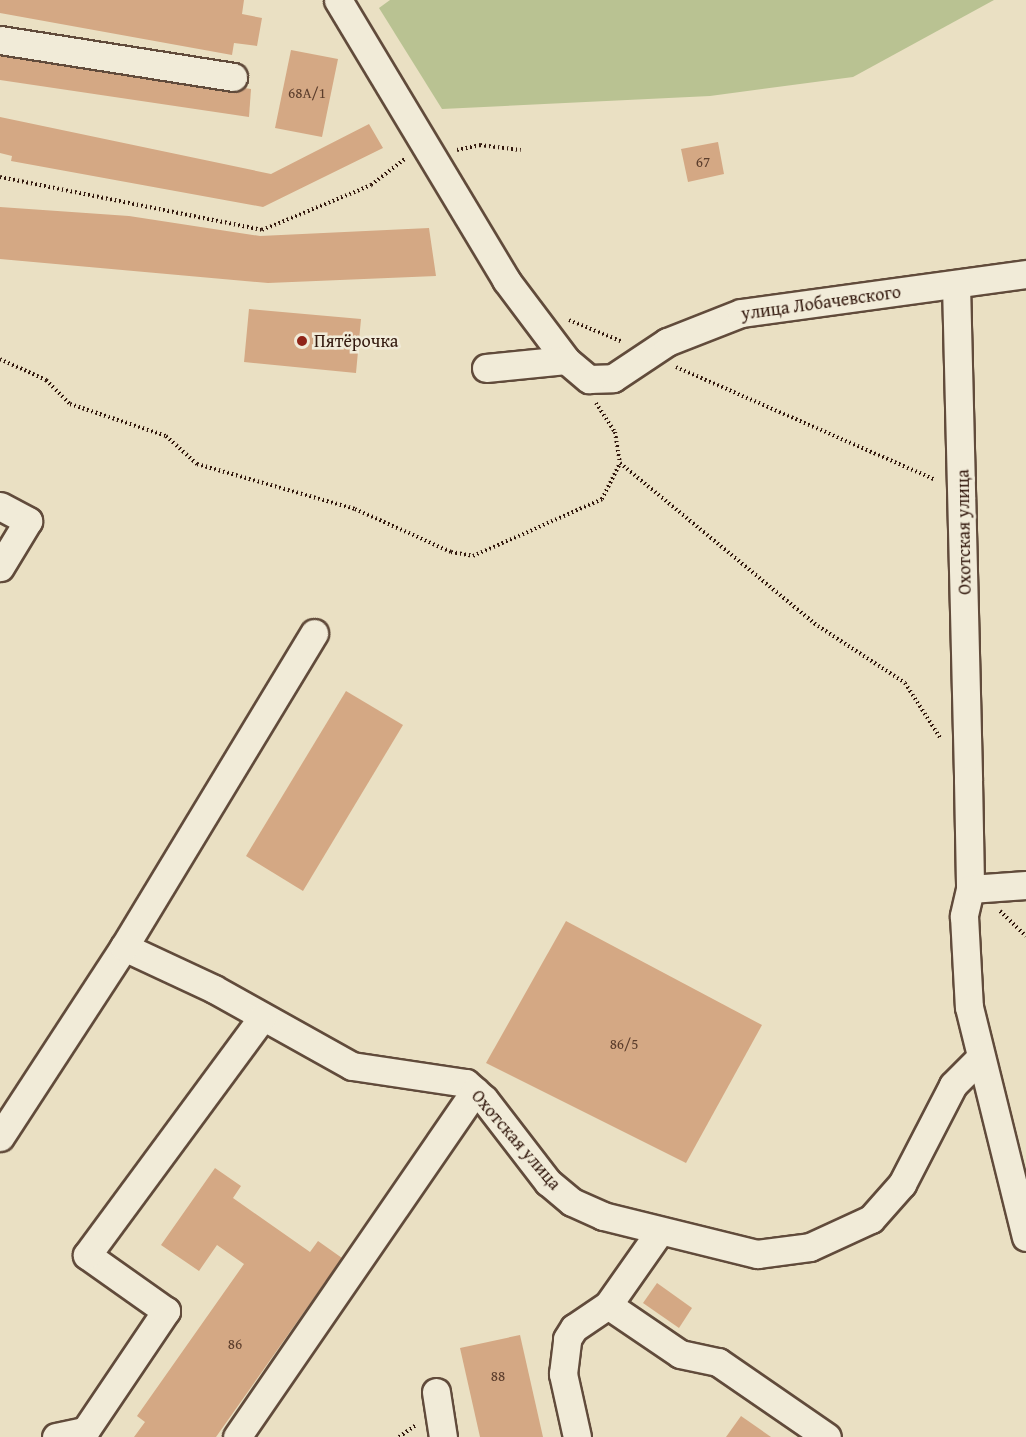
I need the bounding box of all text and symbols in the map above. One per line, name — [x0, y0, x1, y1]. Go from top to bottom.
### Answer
house number: 68А/1 — [288, 84, 326, 102]
house number: 67 — [696, 153, 710, 171]
street label: улица Лобачевского — [740, 281, 902, 325]
place label: Пятёрочка — [314, 330, 398, 352]
marker: Пятёрочка — [295, 334, 309, 348]
street label: Охотская улица — [952, 469, 976, 595]
house number: 86/5 — [610, 1035, 638, 1053]
street label: Охотская улица — [467, 1086, 565, 1194]
house number: 86 — [228, 1335, 242, 1353]
house number: 88 — [491, 1367, 505, 1385]

